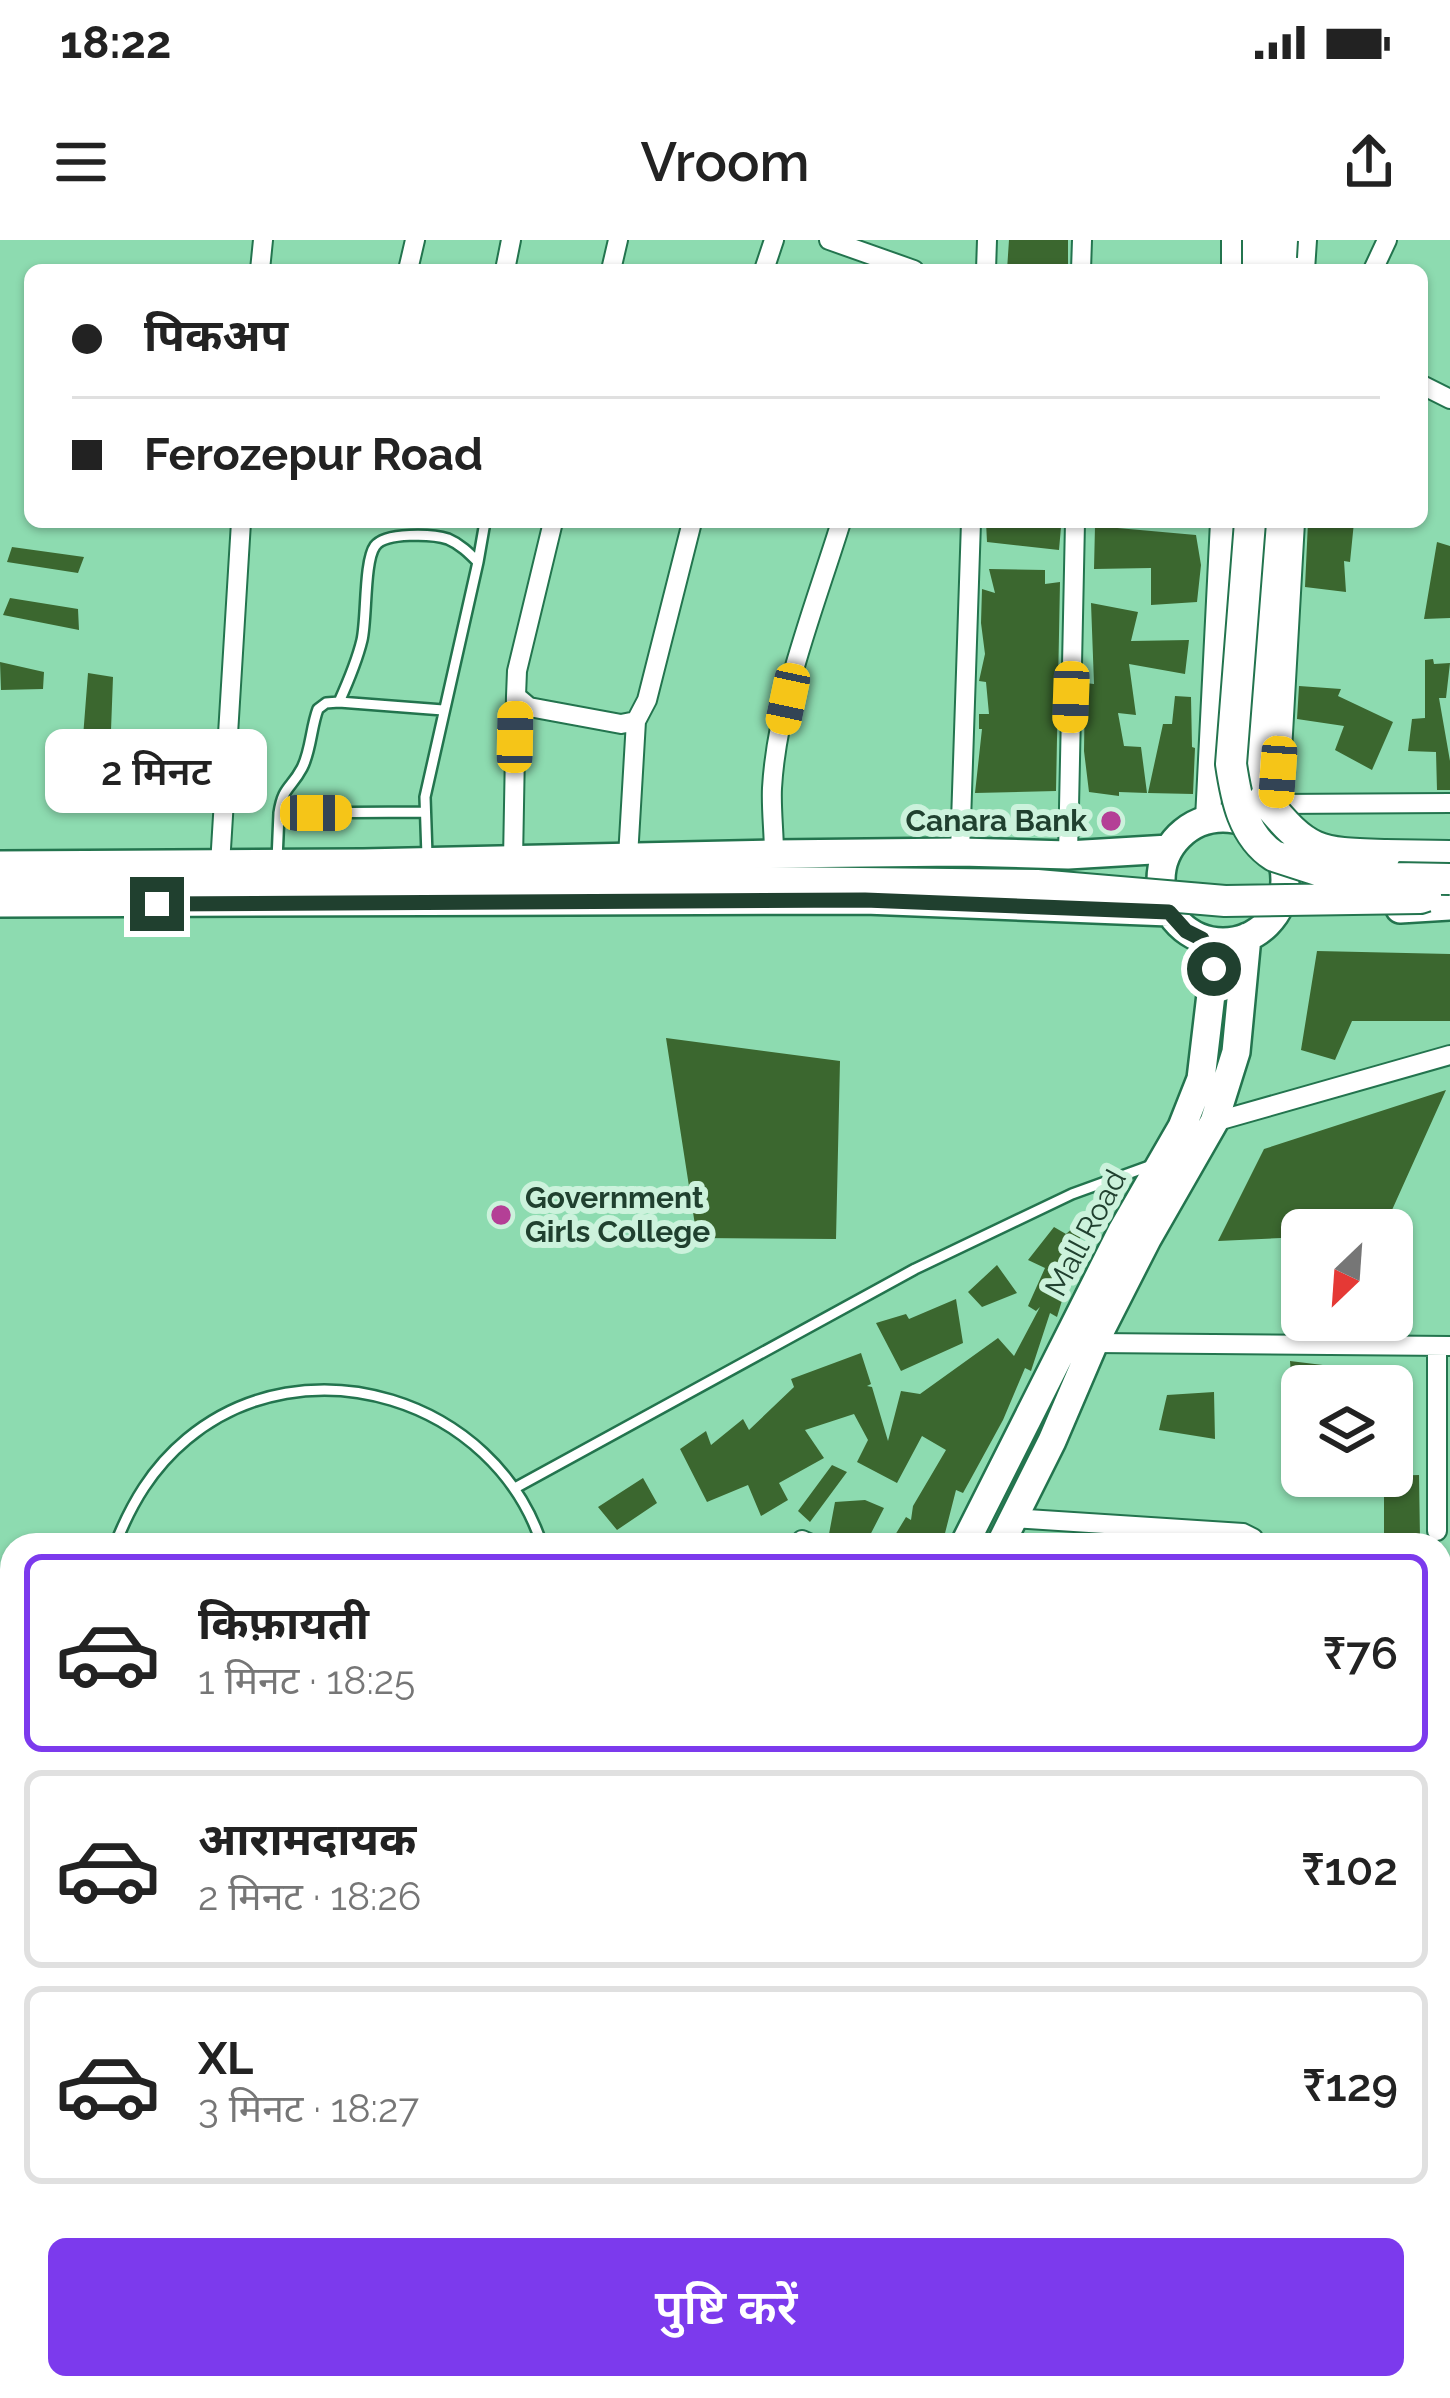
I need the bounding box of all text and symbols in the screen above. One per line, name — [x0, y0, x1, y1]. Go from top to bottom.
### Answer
text: 18:22 — [60, 16, 171, 69]
icon: menu — [48, 129, 114, 195]
icon: share — [1336, 129, 1402, 195]
text: Vroom — [640, 130, 810, 194]
text: पिकअप — [144, 309, 288, 362]
text: Ferozepur Road — [144, 428, 483, 481]
car — [763, 660, 813, 738]
car — [1052, 660, 1090, 734]
car — [496, 701, 534, 773]
callout: 2 मिनट — [46, 730, 268, 814]
car — [1258, 735, 1298, 809]
text: 2 मिनट — [101, 748, 211, 794]
car — [280, 795, 352, 831]
place label: Canara Bank — [905, 803, 1087, 838]
marker: Canara Bank — [1098, 808, 1124, 834]
route end — [130, 877, 184, 931]
route start — [1187, 942, 1241, 996]
street label: Mall Road — [1038, 1164, 1133, 1302]
place label: Government Girls College — [525, 1180, 710, 1249]
marker: Government Girls College — [488, 1202, 514, 1228]
north arrow — [1281, 1209, 1413, 1341]
map controls — [1281, 1209, 1413, 1497]
button: layers — [1281, 1365, 1413, 1497]
text: किफ़ायती — [198, 1597, 369, 1650]
icon: car — [54, 1599, 162, 1707]
text: ₹76 — [1323, 1627, 1398, 1680]
text: 1 मिनट · 18:25 — [198, 1657, 415, 1703]
text: आरामदायक — [198, 1813, 416, 1866]
icon: car — [54, 1815, 162, 1923]
text: ₹102 — [1301, 1843, 1398, 1896]
text: 2 मिनट · 18:26 — [198, 1873, 421, 1919]
icon: car — [54, 2031, 162, 2139]
text: XL — [198, 2032, 253, 2085]
text: ₹129 — [1302, 2059, 1398, 2112]
text: 3 मिनट · 18:27 — [198, 2085, 419, 2131]
button: पुष्टि करें — [48, 2238, 1404, 2376]

